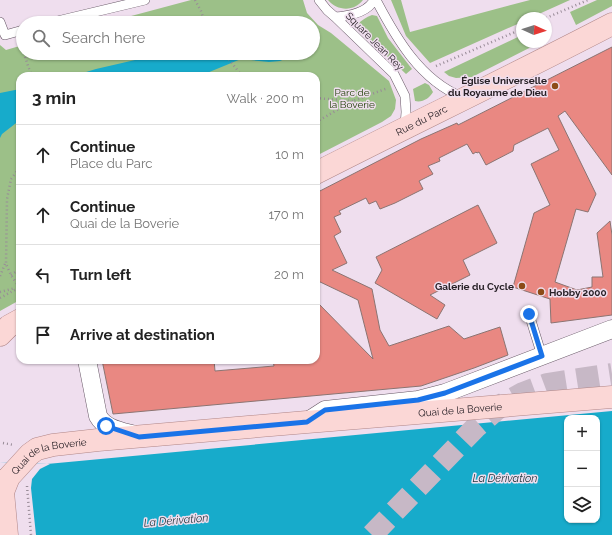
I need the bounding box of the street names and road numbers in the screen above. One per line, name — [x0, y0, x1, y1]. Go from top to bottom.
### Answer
street label: Square Jean Rey — [344, 10, 406, 73]
street label: Rue du Parc — [394, 103, 450, 138]
street label: Quai de la Boverie — [418, 401, 503, 419]
street label: Quai de la Boverie — [9, 436, 87, 477]

